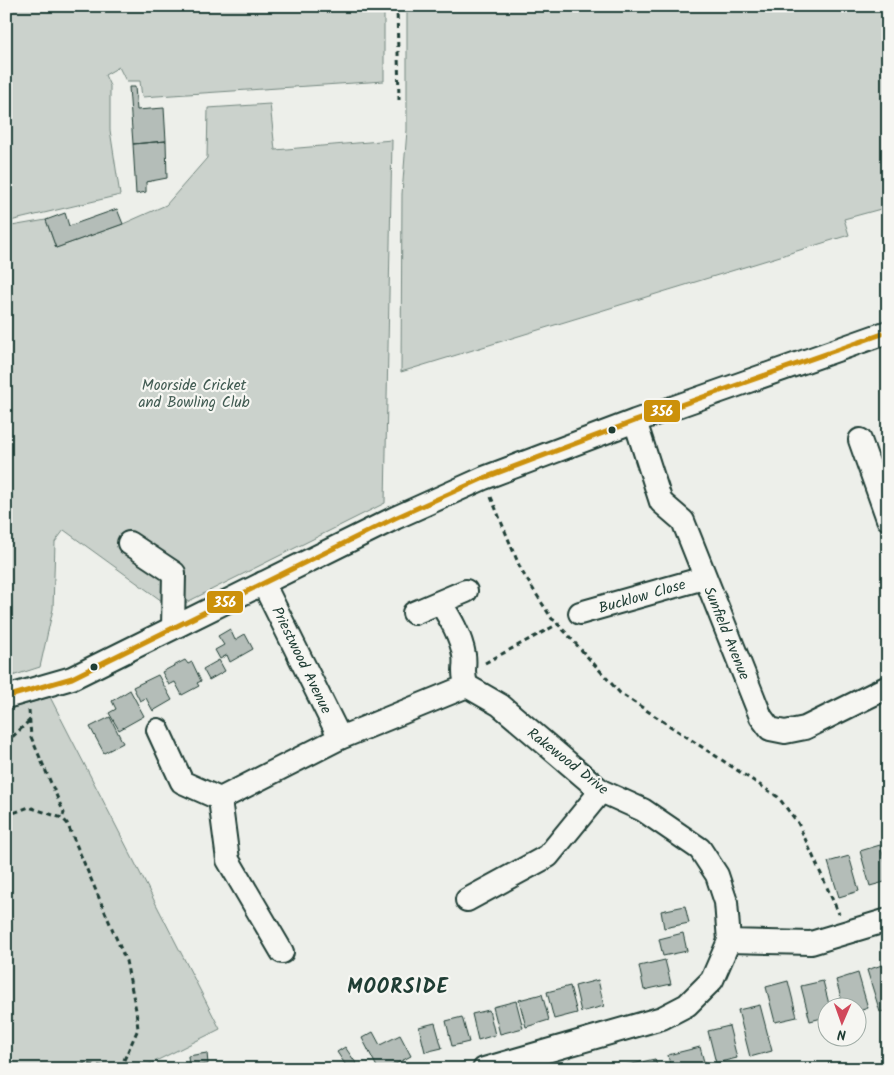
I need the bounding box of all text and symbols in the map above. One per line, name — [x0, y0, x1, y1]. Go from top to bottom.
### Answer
park label: Moorside Cricket and Bowling Club — [138, 374, 250, 415]
line badge: 356 — [643, 399, 681, 423]
text: 356 — [650, 401, 674, 423]
unlabelled marker — [607, 425, 617, 435]
street label: Bucklow Close — [596, 573, 689, 621]
street label: Sunfield Avenue — [696, 583, 756, 684]
line badge: 356 — [206, 590, 244, 614]
text: 356 — [213, 592, 237, 614]
street label: Priestwood Avenue — [265, 603, 338, 718]
unlabelled marker — [89, 662, 99, 672]
street label: Rakewood Drive — [521, 722, 614, 802]
district label: MOORSIDE — [347, 972, 449, 1004]
north arrow — [816, 998, 866, 1048]
text: N — [837, 1023, 846, 1045]

